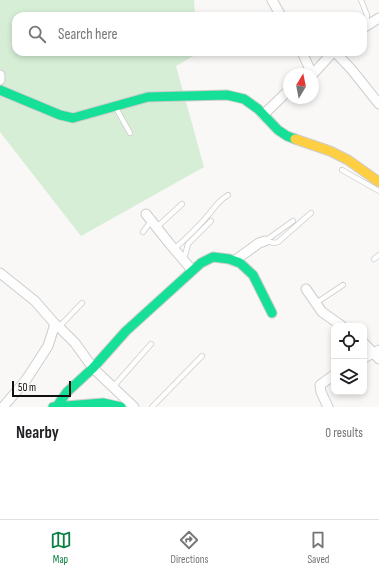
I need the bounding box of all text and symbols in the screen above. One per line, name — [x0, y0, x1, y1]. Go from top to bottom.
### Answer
search box — [12, 12, 367, 56]
icon: search — [26, 23, 48, 45]
text: Search here — [58, 25, 118, 44]
north arrow — [283, 68, 319, 104]
map controls — [331, 323, 367, 395]
button: locate — [331, 323, 367, 359]
button: layers — [331, 359, 367, 395]
scale bar — [12, 379, 71, 398]
text: 50 m — [18, 381, 36, 394]
text: Nearby — [16, 423, 59, 443]
text: 0 results — [325, 425, 363, 441]
tab: Map — [50, 529, 72, 566]
tab: Directions — [171, 529, 208, 566]
tab: Saved — [307, 529, 329, 566]

